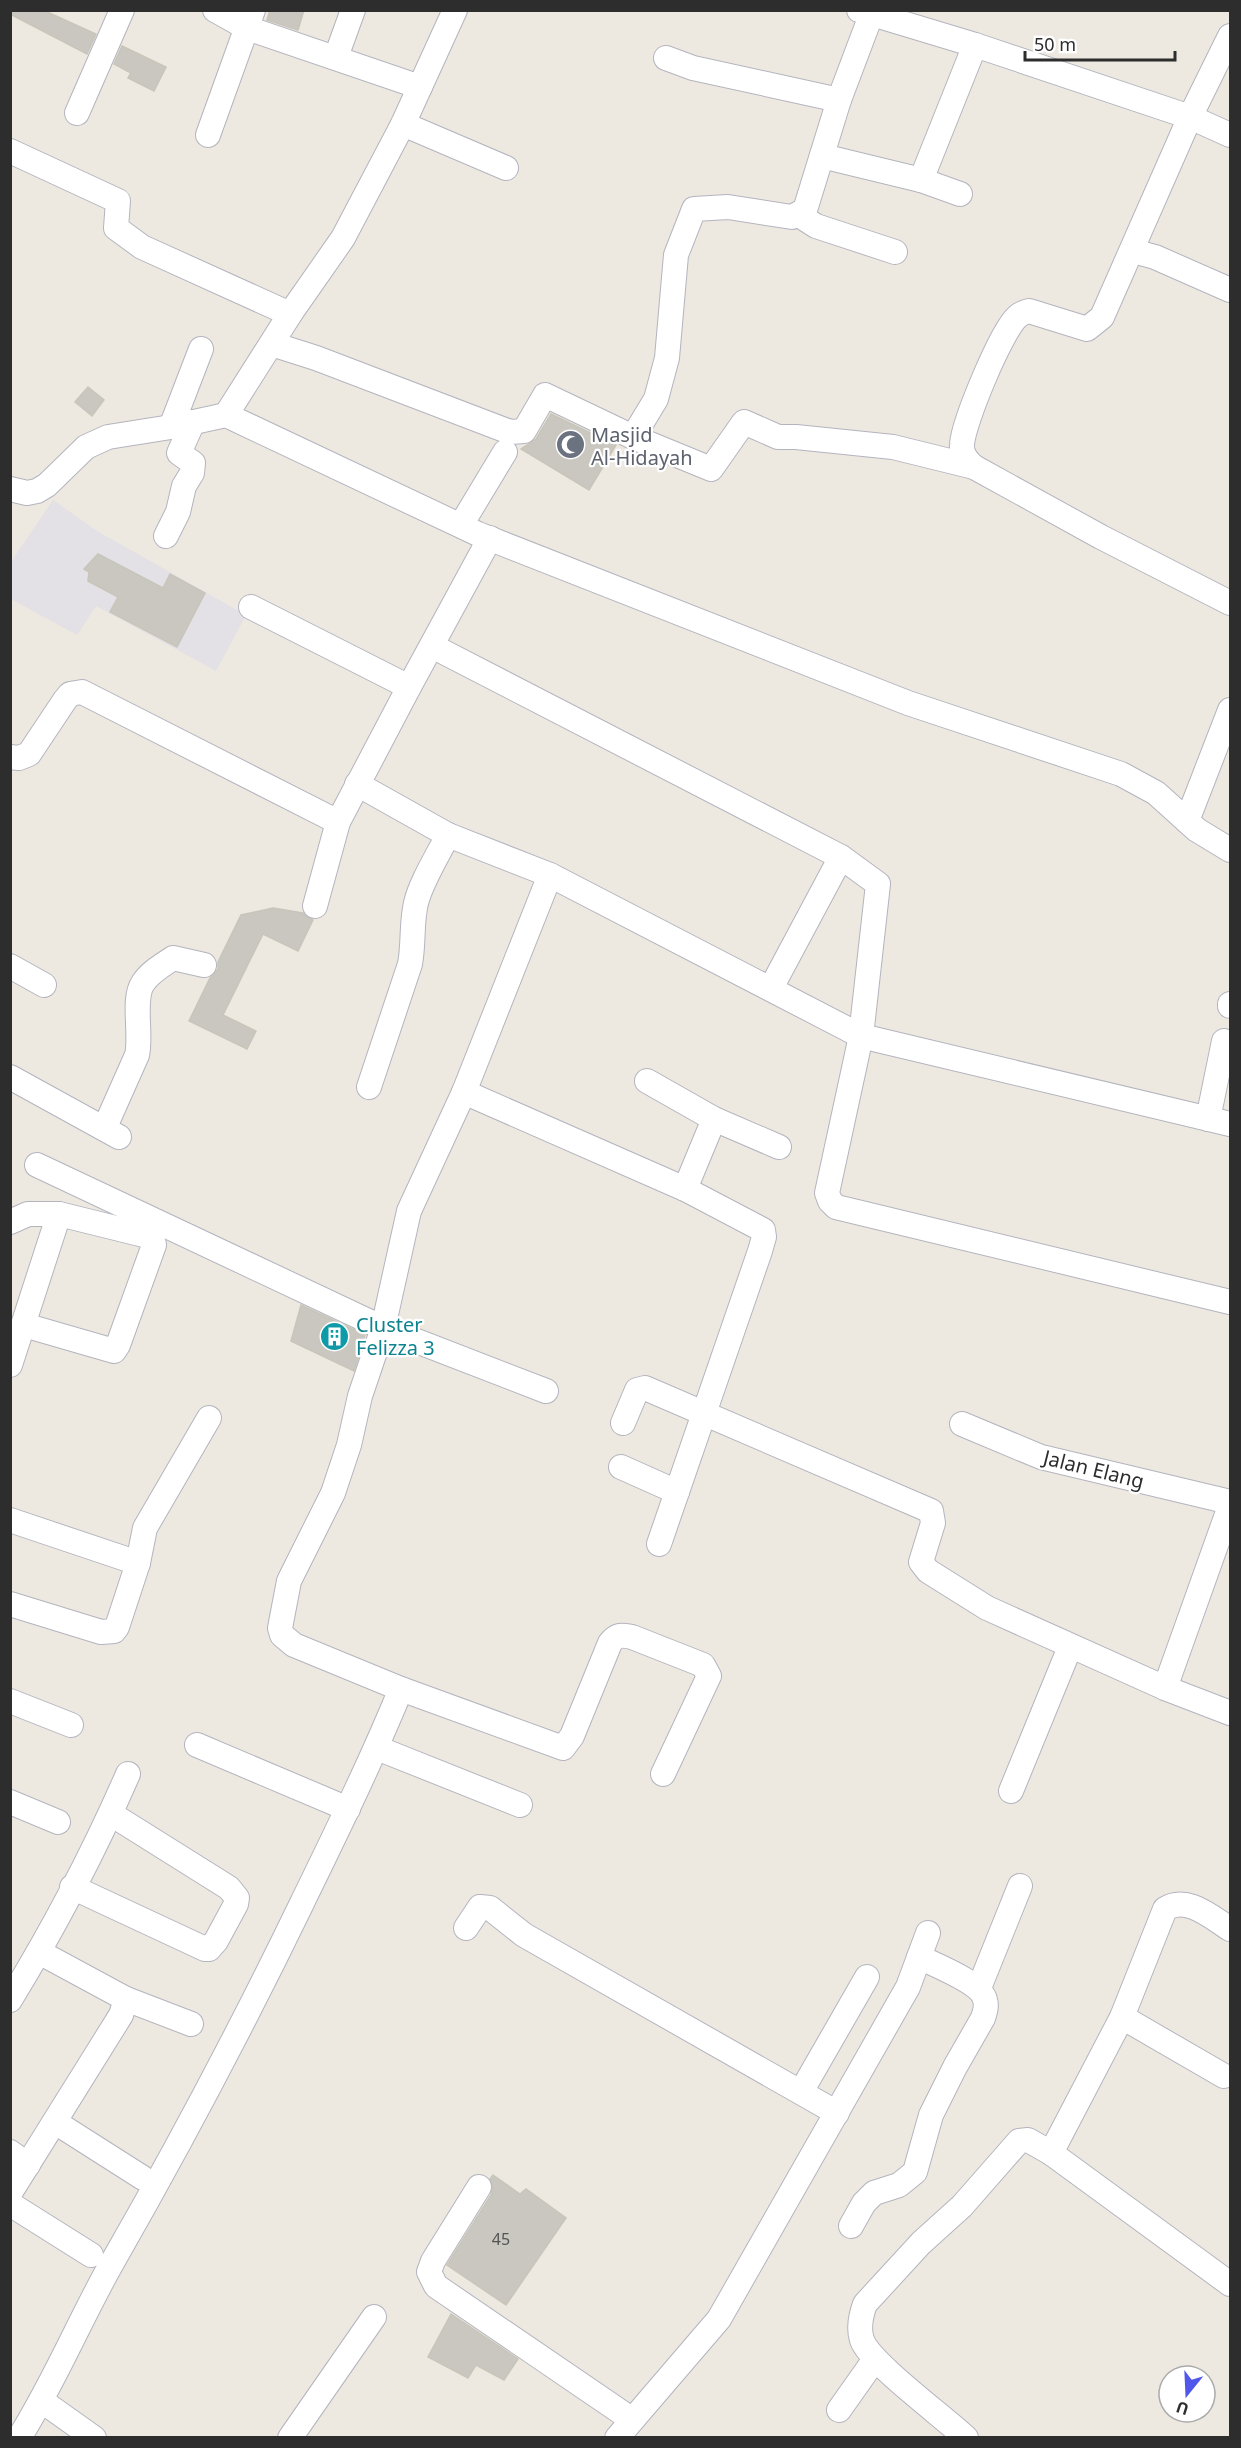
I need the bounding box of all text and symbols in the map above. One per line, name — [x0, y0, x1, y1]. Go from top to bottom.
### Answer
scale bar — [1025, 24, 1175, 62]
text: 50 m — [1034, 32, 1076, 56]
place label: Masjid Al-Hidayah — [591, 421, 693, 471]
mosque icon: Masjid Al-Hidayah — [554, 429, 586, 461]
place label: Cluster Felizza 3 — [356, 1311, 435, 1361]
building icon: Cluster Felizza 3 — [319, 1320, 351, 1352]
street label: Jalan Elang — [1039, 1443, 1147, 1495]
house number: 45 — [492, 2228, 510, 2250]
north arrow — [1157, 2364, 1217, 2424]
text: U — [1173, 2396, 1192, 2421]

